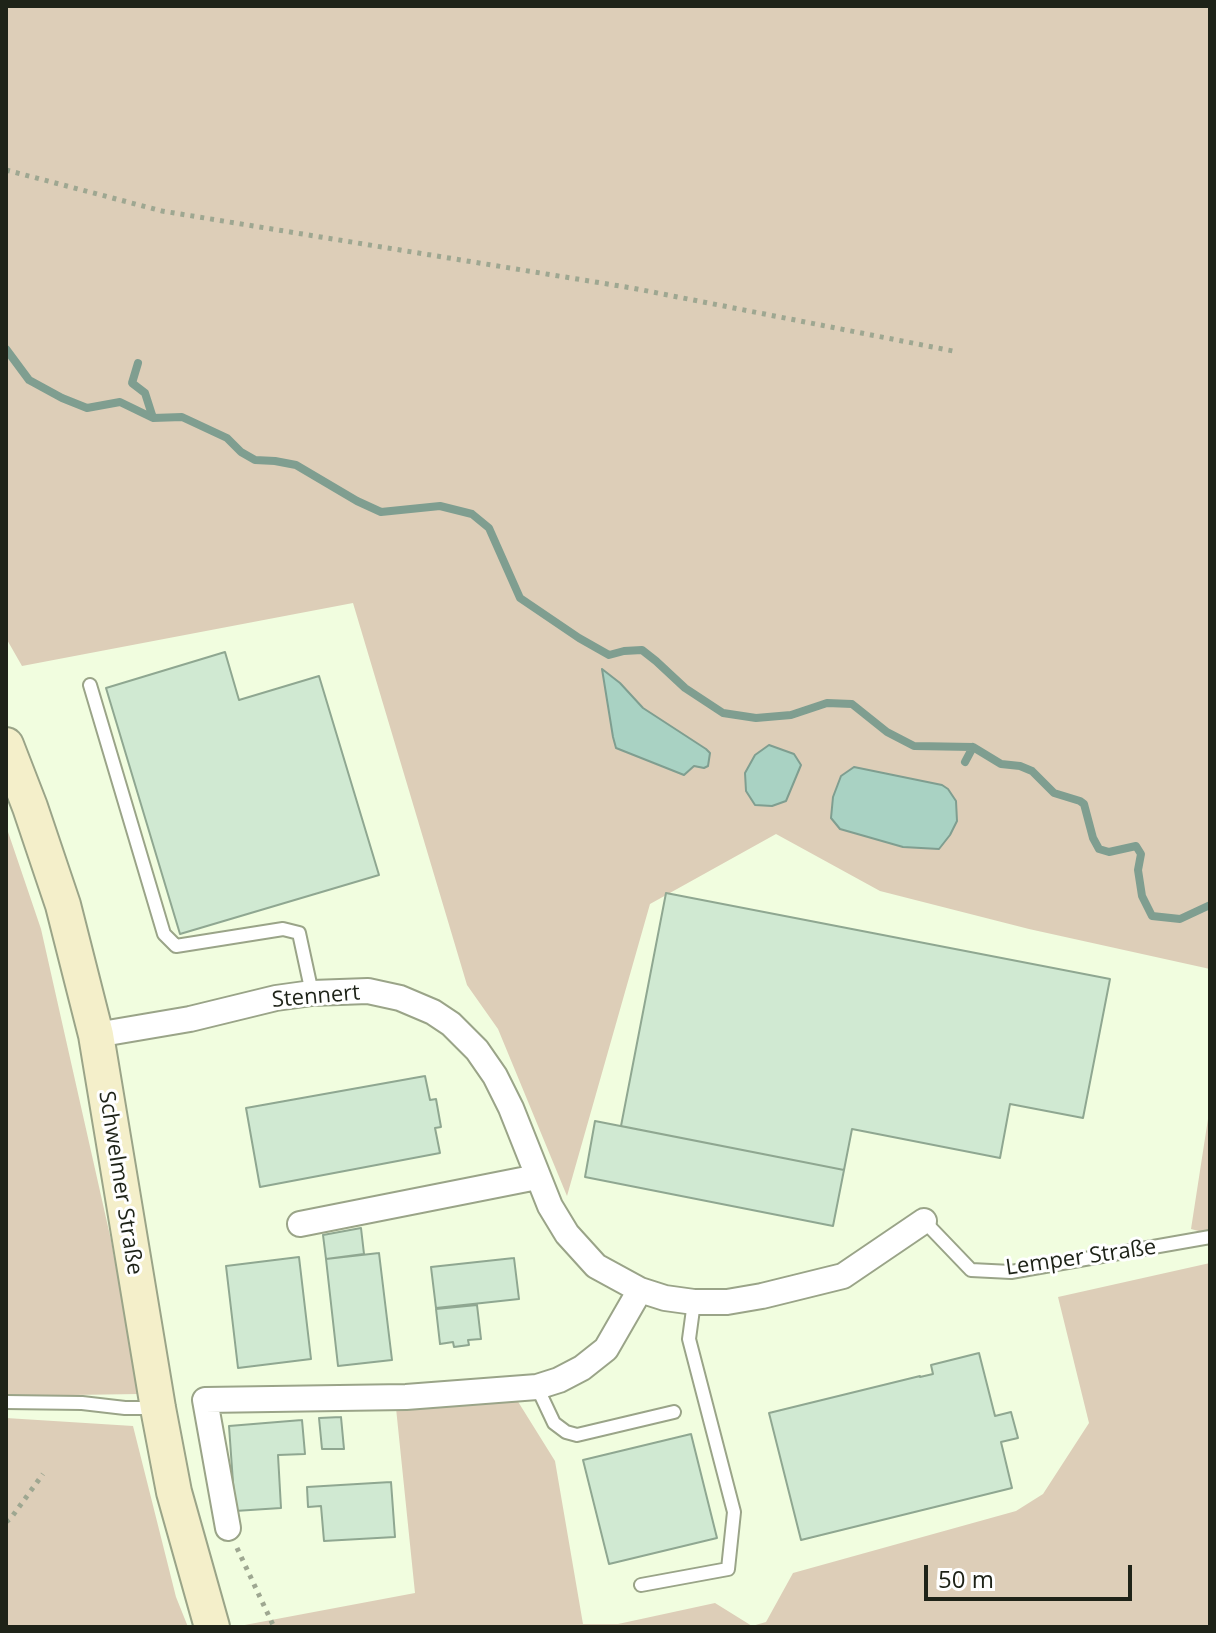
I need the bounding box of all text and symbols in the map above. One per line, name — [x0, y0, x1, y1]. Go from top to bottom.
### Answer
street label: Stennert — [271, 980, 361, 1014]
street label: Schwelmer Straße — [92, 1089, 148, 1277]
street label: Lemper Straße — [1004, 1234, 1158, 1282]
scale bar — [928, 1549, 1136, 1599]
text: 50 m — [938, 1562, 994, 1595]

